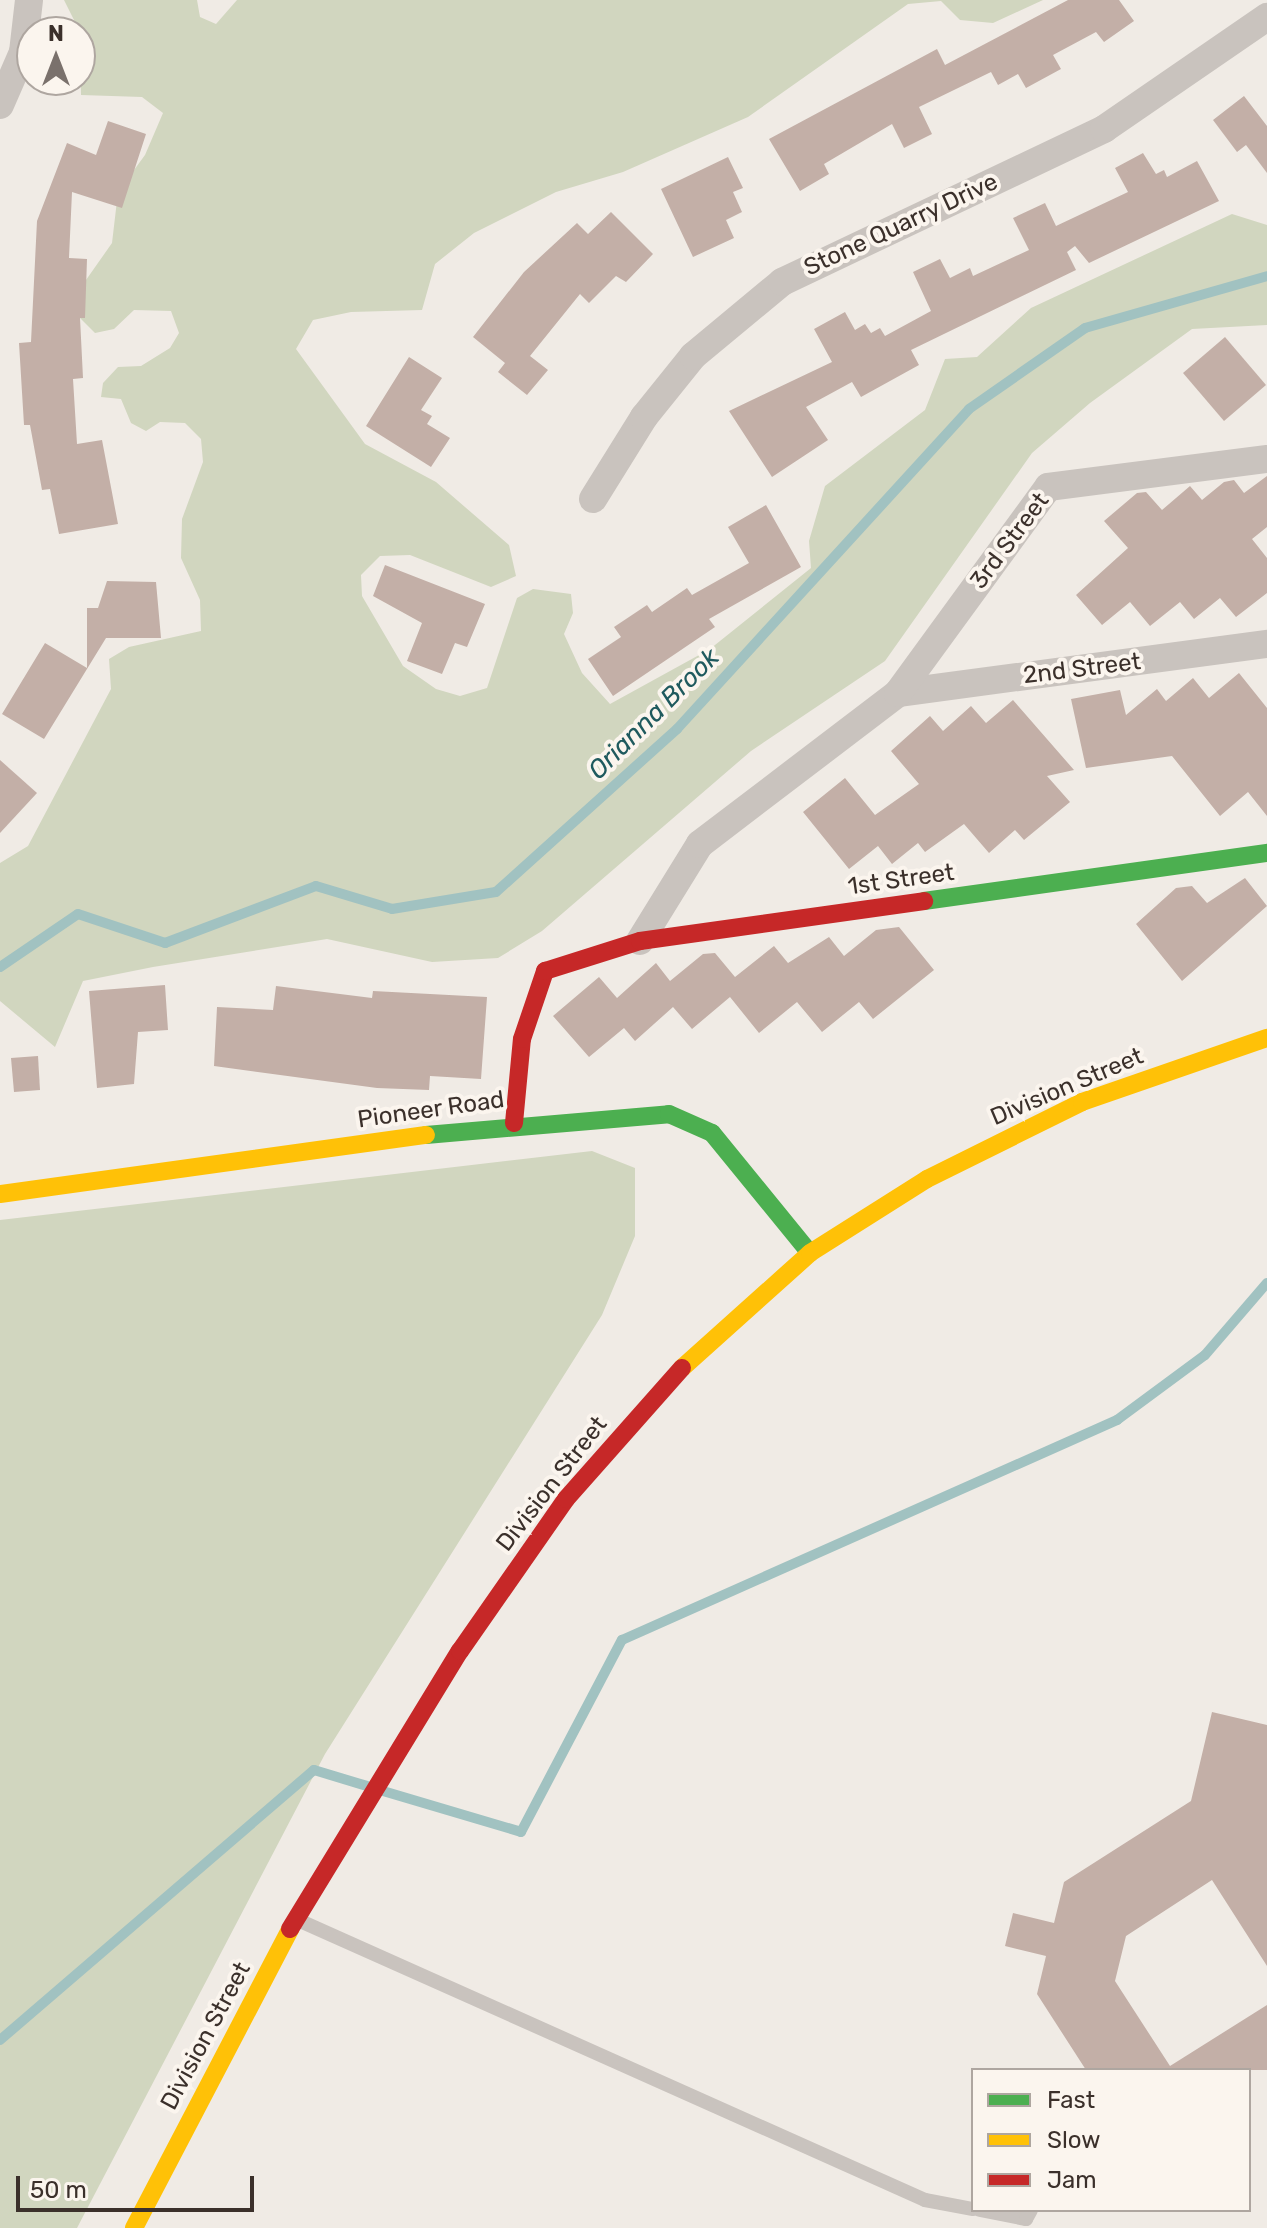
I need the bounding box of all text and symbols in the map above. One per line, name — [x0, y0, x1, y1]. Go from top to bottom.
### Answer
north arrow — [16, 16, 96, 96]
text: N — [48, 20, 64, 47]
street label: Stone Quarry Drive — [799, 167, 1003, 283]
street label: 3rd Street — [965, 487, 1055, 595]
water label: Orianna Brook — [582, 642, 726, 786]
street label: 2nd Street — [1022, 648, 1142, 690]
street label: 1st Street — [846, 858, 956, 902]
street label: Division Street — [986, 1042, 1148, 1132]
street label: Pioneer Road — [356, 1085, 506, 1135]
street label: Division Street — [490, 1411, 614, 1557]
street label: Division Street — [155, 1957, 257, 2115]
legend — [971, 2068, 1251, 2212]
text: Fast — [1047, 2086, 1095, 2114]
text: Slow — [1047, 2126, 1100, 2154]
scale bar — [20, 2160, 258, 2210]
text: Jam — [1047, 2166, 1097, 2194]
text: 50 m — [30, 2176, 87, 2204]

